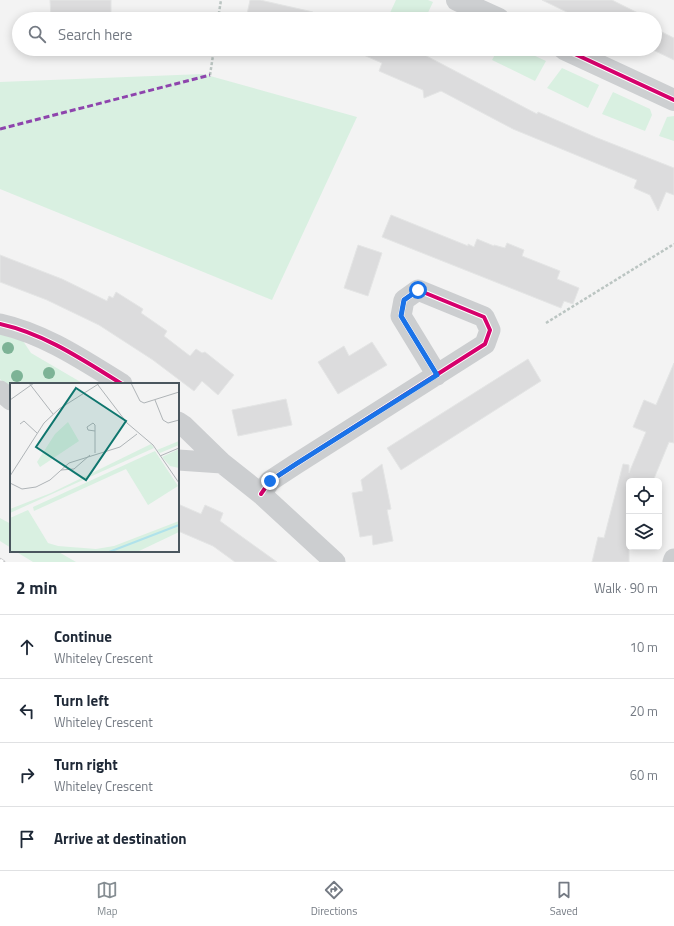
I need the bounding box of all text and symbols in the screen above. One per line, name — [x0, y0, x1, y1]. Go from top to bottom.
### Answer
search box — [12, 12, 662, 56]
icon: search — [26, 23, 48, 45]
text: Search here — [58, 23, 132, 46]
route start — [409, 281, 427, 299]
inset map — [10, 383, 179, 552]
route end — [261, 472, 279, 490]
map controls — [626, 478, 662, 550]
button: locate — [626, 478, 662, 514]
button: layers — [626, 514, 662, 550]
text: 2 min — [16, 575, 57, 601]
text: Walk · 90 m — [594, 578, 658, 598]
text: Continue — [54, 625, 112, 648]
icon: ahead — [16, 636, 38, 658]
text: 10 m — [630, 637, 658, 657]
text: Whiteley Crescent — [54, 648, 153, 668]
text: Turn left — [54, 689, 109, 712]
icon: left — [16, 700, 38, 722]
text: 20 m — [630, 701, 658, 721]
text: Whiteley Crescent — [54, 712, 153, 732]
text: Turn right — [54, 753, 118, 776]
icon: right — [16, 764, 38, 786]
text: 60 m — [630, 765, 658, 785]
text: Whiteley Crescent — [54, 776, 153, 796]
text: Arrive at destination — [54, 827, 187, 850]
icon: arrive — [16, 828, 38, 850]
tab: Map — [96, 879, 118, 919]
tab: Directions — [311, 879, 357, 919]
tab: Saved — [550, 879, 578, 919]

